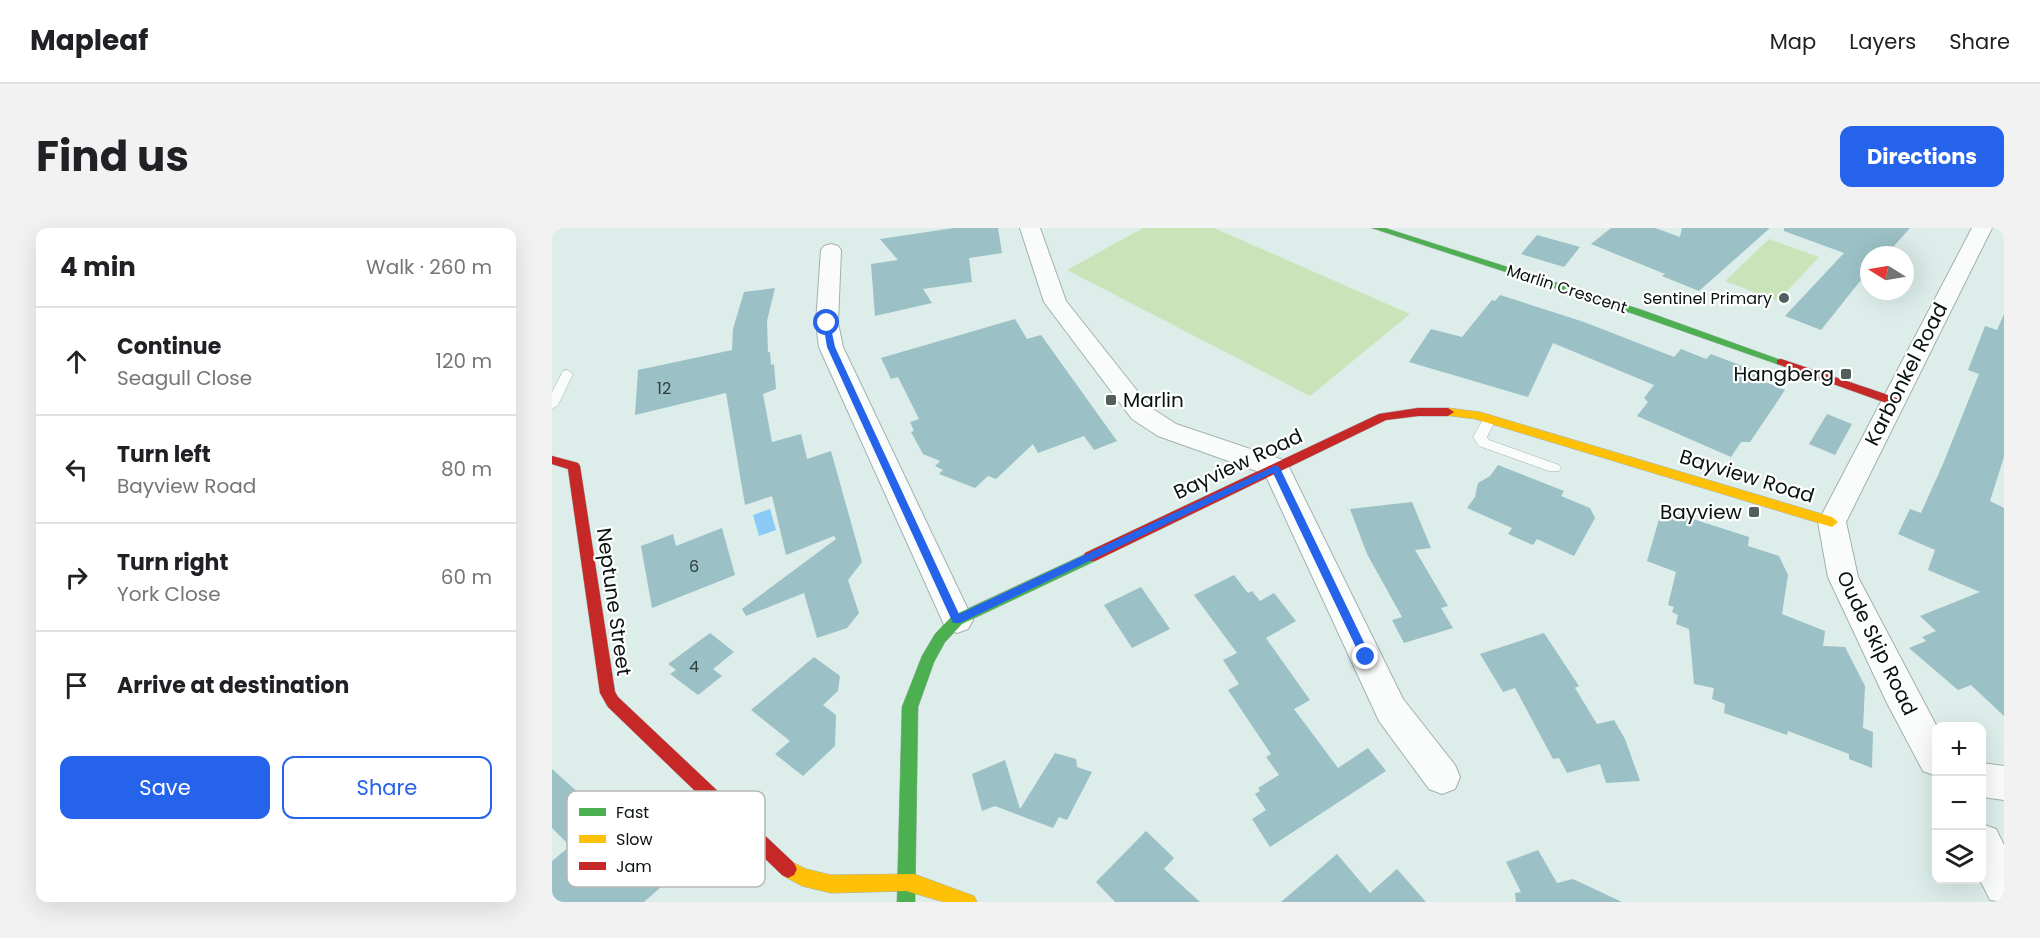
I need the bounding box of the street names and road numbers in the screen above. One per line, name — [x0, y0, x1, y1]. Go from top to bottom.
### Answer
street label: Marlin Crescent — [1504, 259, 1630, 319]
street label: Karbonkel Road — [1858, 298, 1954, 450]
street label: Bayview Road — [1169, 422, 1307, 506]
street label: Bayview Road — [1676, 442, 1818, 510]
street label: Neptune Street — [590, 526, 638, 678]
street label: Oude Skip Road — [1830, 566, 1924, 720]

